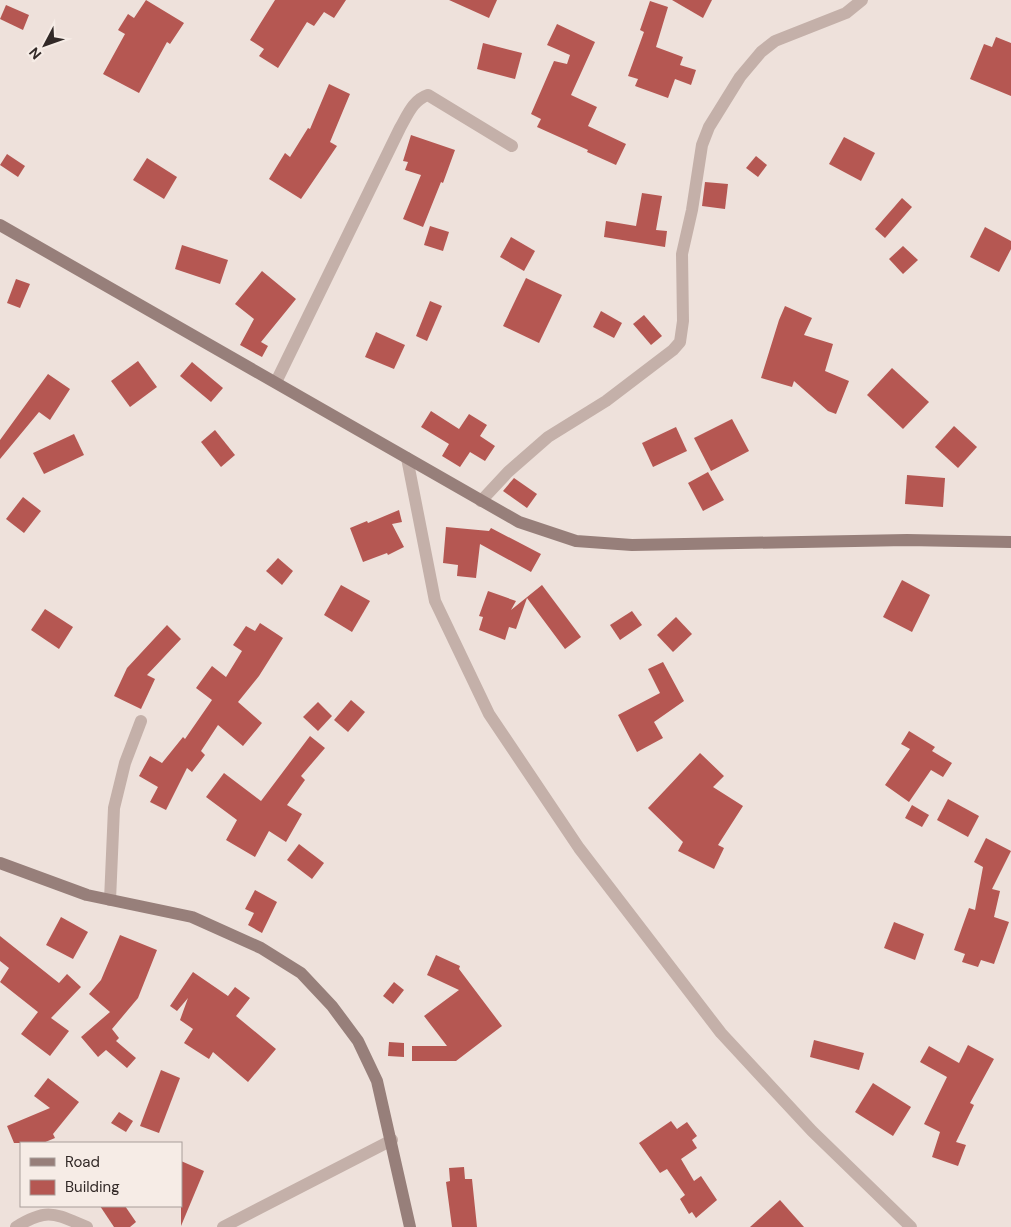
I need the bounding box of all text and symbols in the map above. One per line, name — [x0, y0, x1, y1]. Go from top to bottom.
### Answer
north arrow — [20, 20, 70, 70]
text: N — [25, 44, 45, 63]
legend — [20, 1142, 182, 1207]
text: Road — [65, 1152, 100, 1172]
text: Building — [65, 1177, 120, 1197]

